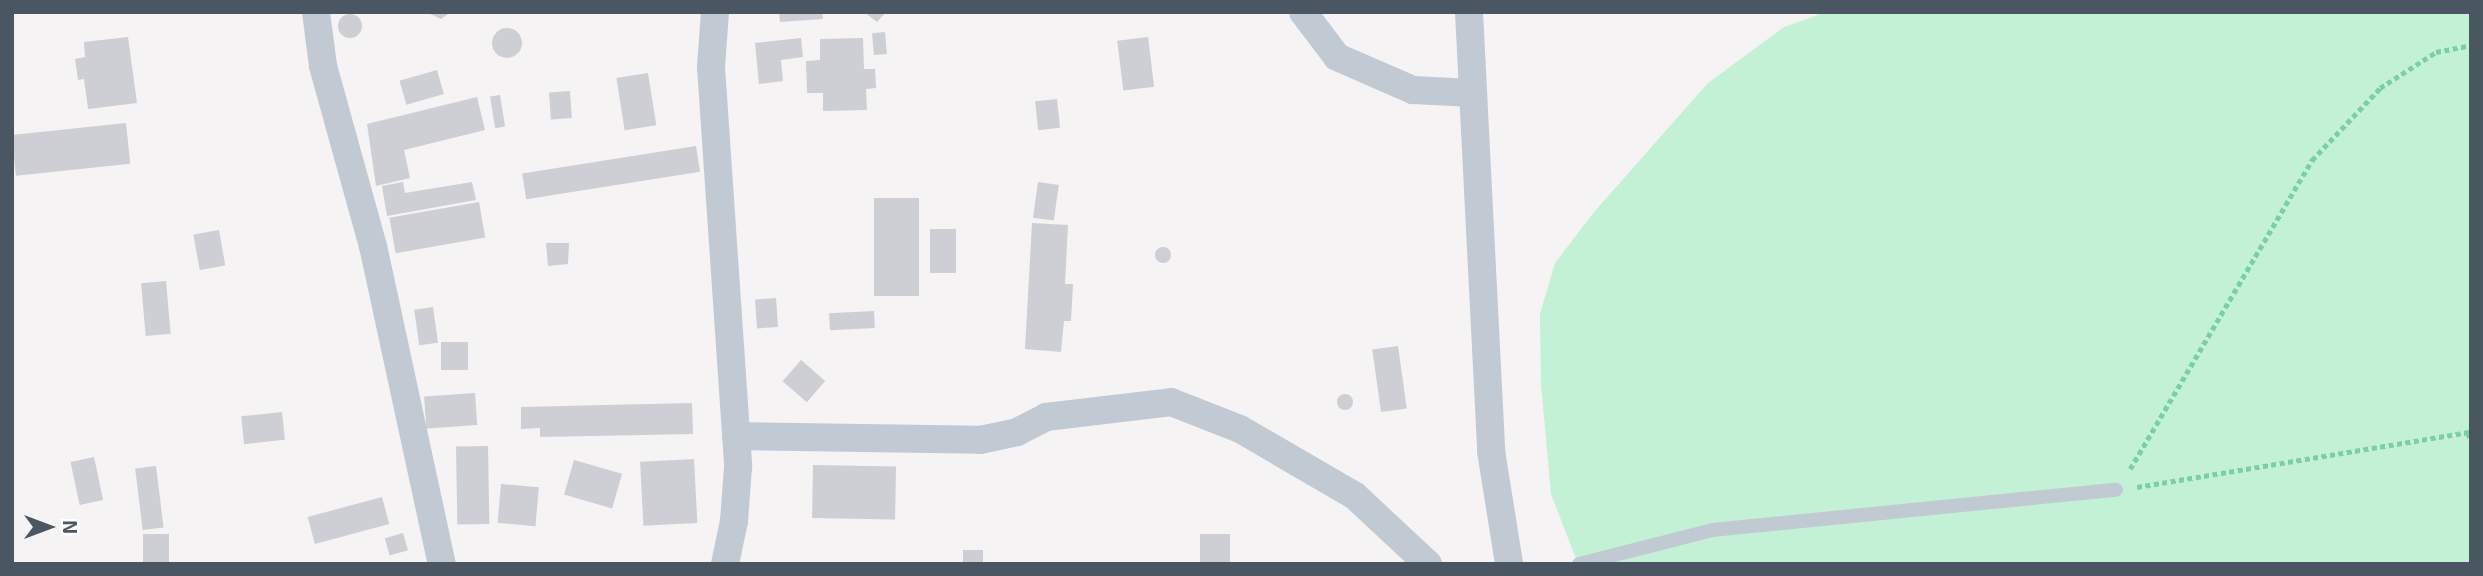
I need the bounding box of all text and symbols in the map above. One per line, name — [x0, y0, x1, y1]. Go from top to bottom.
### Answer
north arrow — [14, 492, 84, 562]
text: N — [59, 520, 82, 534]

